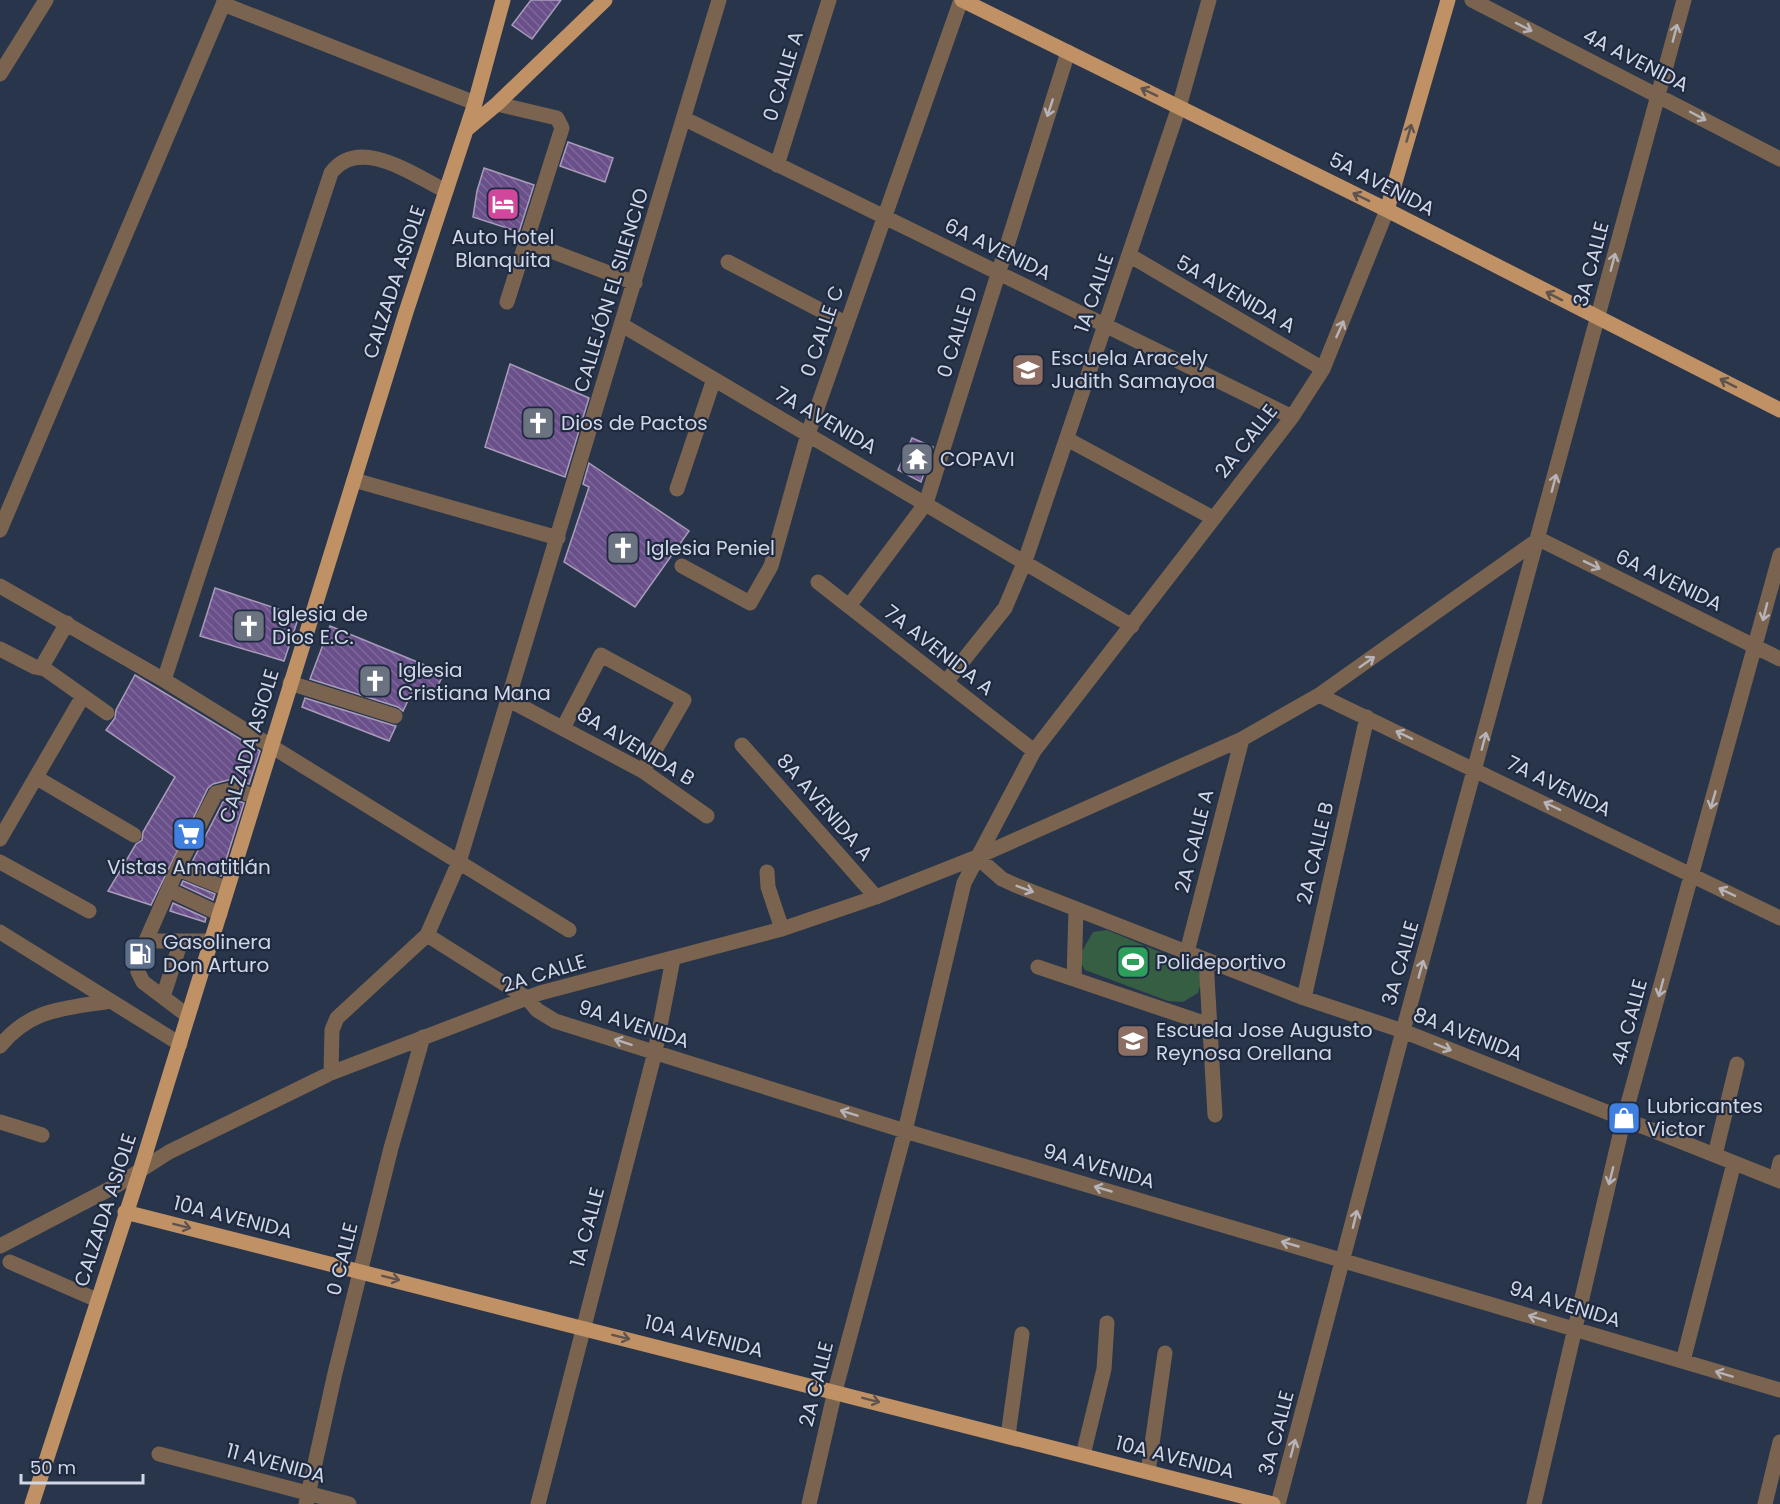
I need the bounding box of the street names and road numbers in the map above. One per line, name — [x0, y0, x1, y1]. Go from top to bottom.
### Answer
street label: 4A AVENIDA — [1578, 21, 1694, 99]
street label: 0 CALLE A — [756, 27, 810, 125]
street label: 5A AVENIDA — [1324, 145, 1440, 223]
street label: CALLEJÓN EL SILENCIO — [567, 184, 655, 396]
street label: CALZADA ASIOLE — [356, 202, 432, 362]
street label: 6A AVENIDA — [940, 211, 1056, 287]
street label: 3A CALLE — [1566, 218, 1616, 310]
street label: 5A AVENIDA A — [1171, 248, 1301, 340]
street label: 1A CALLE — [1067, 250, 1121, 336]
street label: 0 CALLE C — [793, 281, 851, 381]
street label: 0 CALLE D — [930, 283, 984, 381]
street label: 7A AVENIDA — [770, 379, 882, 461]
street label: 2A CALLE — [1208, 398, 1284, 484]
street label: 6A AVENIDA — [1611, 542, 1727, 618]
street label: 7A AVENIDA A — [878, 598, 1000, 702]
street label: CALZADA ASIOLE — [212, 666, 286, 826]
street label: 8A AVENIDA B — [572, 700, 700, 792]
street label: 8A AVENIDA A — [770, 747, 880, 867]
street label: 7A AVENIDA — [1502, 749, 1616, 823]
street label: 2A CALLE A — [1168, 786, 1220, 896]
street label: 2A CALLE B — [1290, 799, 1340, 907]
street label: 3A CALLE — [1375, 917, 1425, 1009]
street label: 2A CALLE — [498, 947, 590, 999]
street label: 4A CALLE — [1604, 976, 1654, 1068]
street label: 9A AVENIDA — [575, 993, 693, 1055]
street label: 8A AVENIDA — [1409, 1000, 1527, 1068]
street label: CALZADA ASIOLE — [67, 1130, 143, 1290]
street label: 9A AVENIDA — [1040, 1137, 1158, 1195]
street label: 1A CALLE — [563, 1184, 611, 1270]
street label: 10A AVENIDA — [171, 1189, 295, 1245]
street label: 0 CALLE — [319, 1220, 365, 1298]
street label: 9A AVENIDA — [1506, 1274, 1624, 1334]
street label: 10A AVENIDA — [642, 1308, 766, 1364]
street label: 2A CALLE — [792, 1339, 840, 1429]
street label: 3A CALLE — [1251, 1387, 1301, 1479]
street label: 10A AVENIDA — [1113, 1429, 1237, 1485]
street label: 11 AVENIDA — [223, 1436, 329, 1490]

